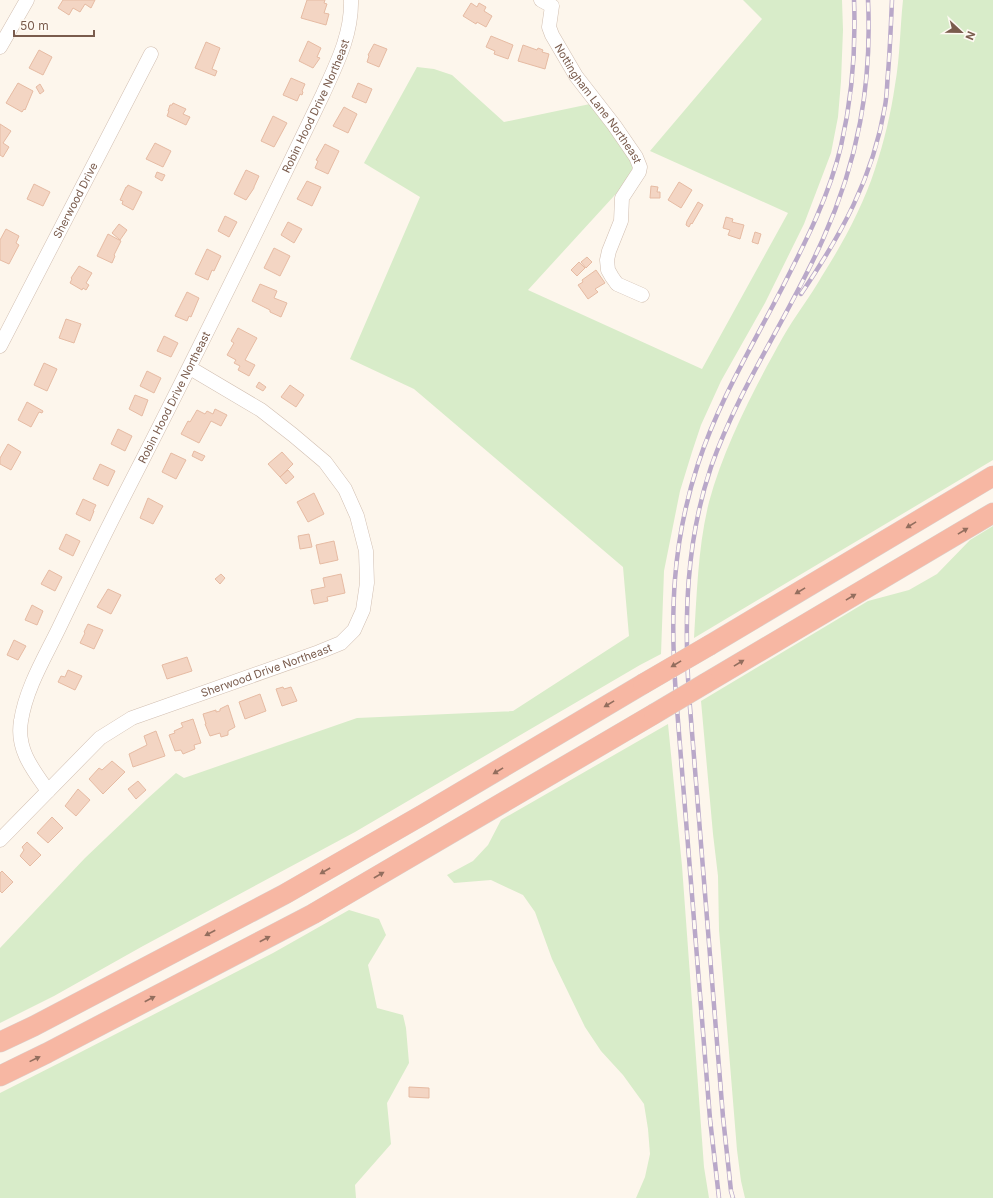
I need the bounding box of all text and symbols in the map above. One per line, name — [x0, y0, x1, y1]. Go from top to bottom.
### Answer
scale bar — [14, 12, 94, 38]
north arrow — [941, 12, 981, 52]
text: 50 m — [20, 18, 49, 33]
text: N — [962, 29, 978, 42]
street label: Robin Hood Drive Northeast — [279, 37, 352, 175]
street label: Nottingham Lane Northeast — [552, 41, 645, 165]
street label: Sherwood Drive — [50, 160, 101, 241]
street label: Robin Hood Drive Northeast — [135, 329, 213, 466]
one-way arrow — [905, 521, 917, 528]
one-way arrow — [957, 527, 969, 534]
one-way arrow — [794, 588, 806, 595]
one-way arrow — [846, 593, 856, 601]
street label: Sherwood Drive Northeast — [199, 640, 334, 700]
one-way arrow — [733, 660, 745, 667]
one-way arrow — [670, 661, 682, 668]
one-way arrow — [603, 701, 615, 708]
one-way arrow — [492, 767, 504, 774]
one-way arrow — [319, 868, 330, 875]
one-way arrow — [373, 872, 385, 879]
one-way arrow — [204, 930, 216, 936]
one-way arrow — [260, 935, 271, 942]
one-way arrow — [145, 996, 156, 1002]
one-way arrow — [29, 1056, 41, 1062]

